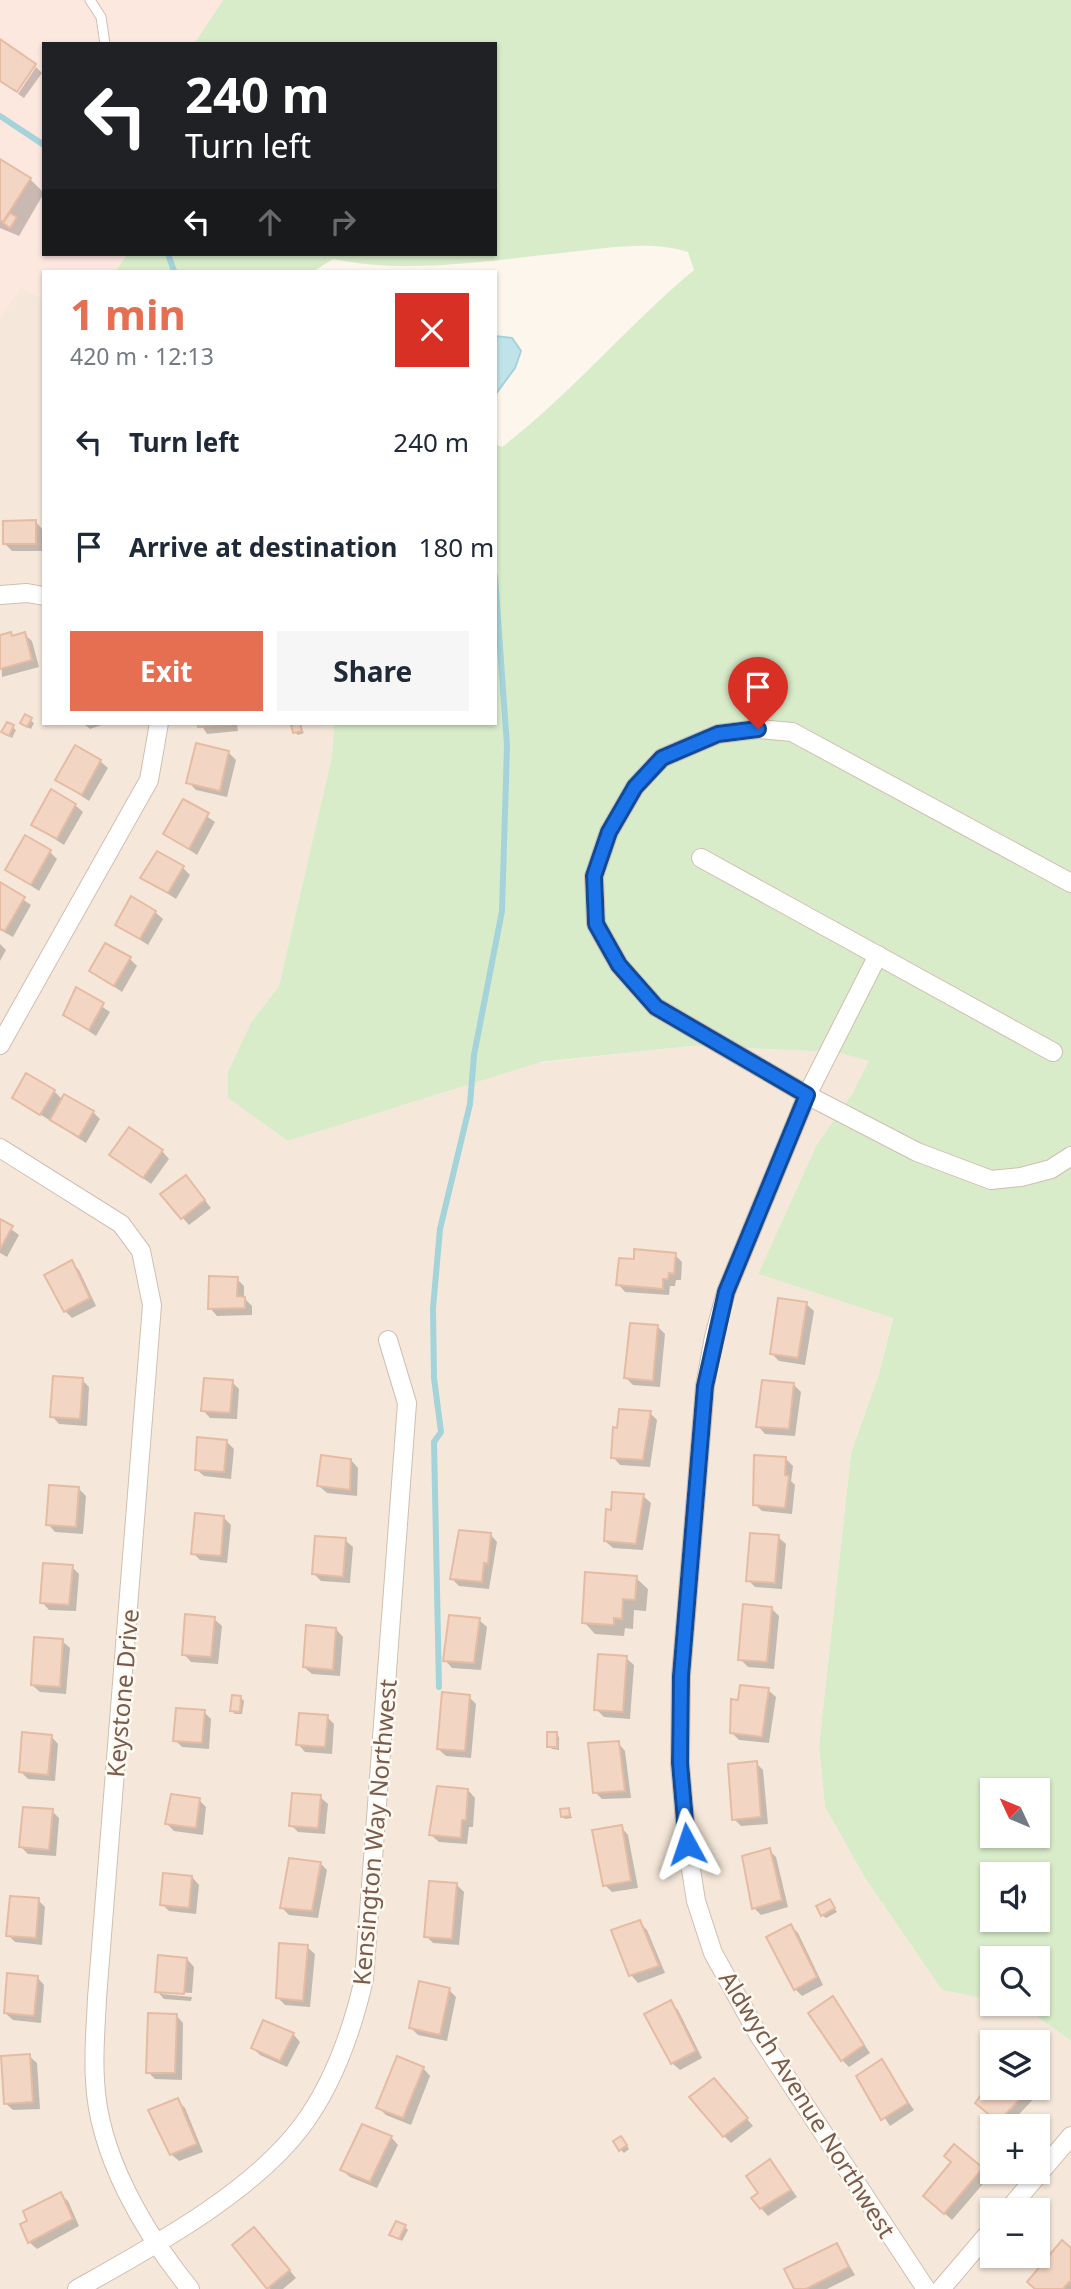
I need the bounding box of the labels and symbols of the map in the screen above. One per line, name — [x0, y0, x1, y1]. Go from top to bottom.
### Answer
pin — [728, 657, 788, 729]
street label: Keystone Drive — [98, 1607, 146, 1779]
street label: Kensington Way Northwest — [344, 1677, 404, 1986]
north arrow — [980, 1778, 1050, 1848]
position arrow — [650, 1807, 724, 1881]
street label: Aldwych Avenue Northwest — [712, 1964, 904, 2244]

